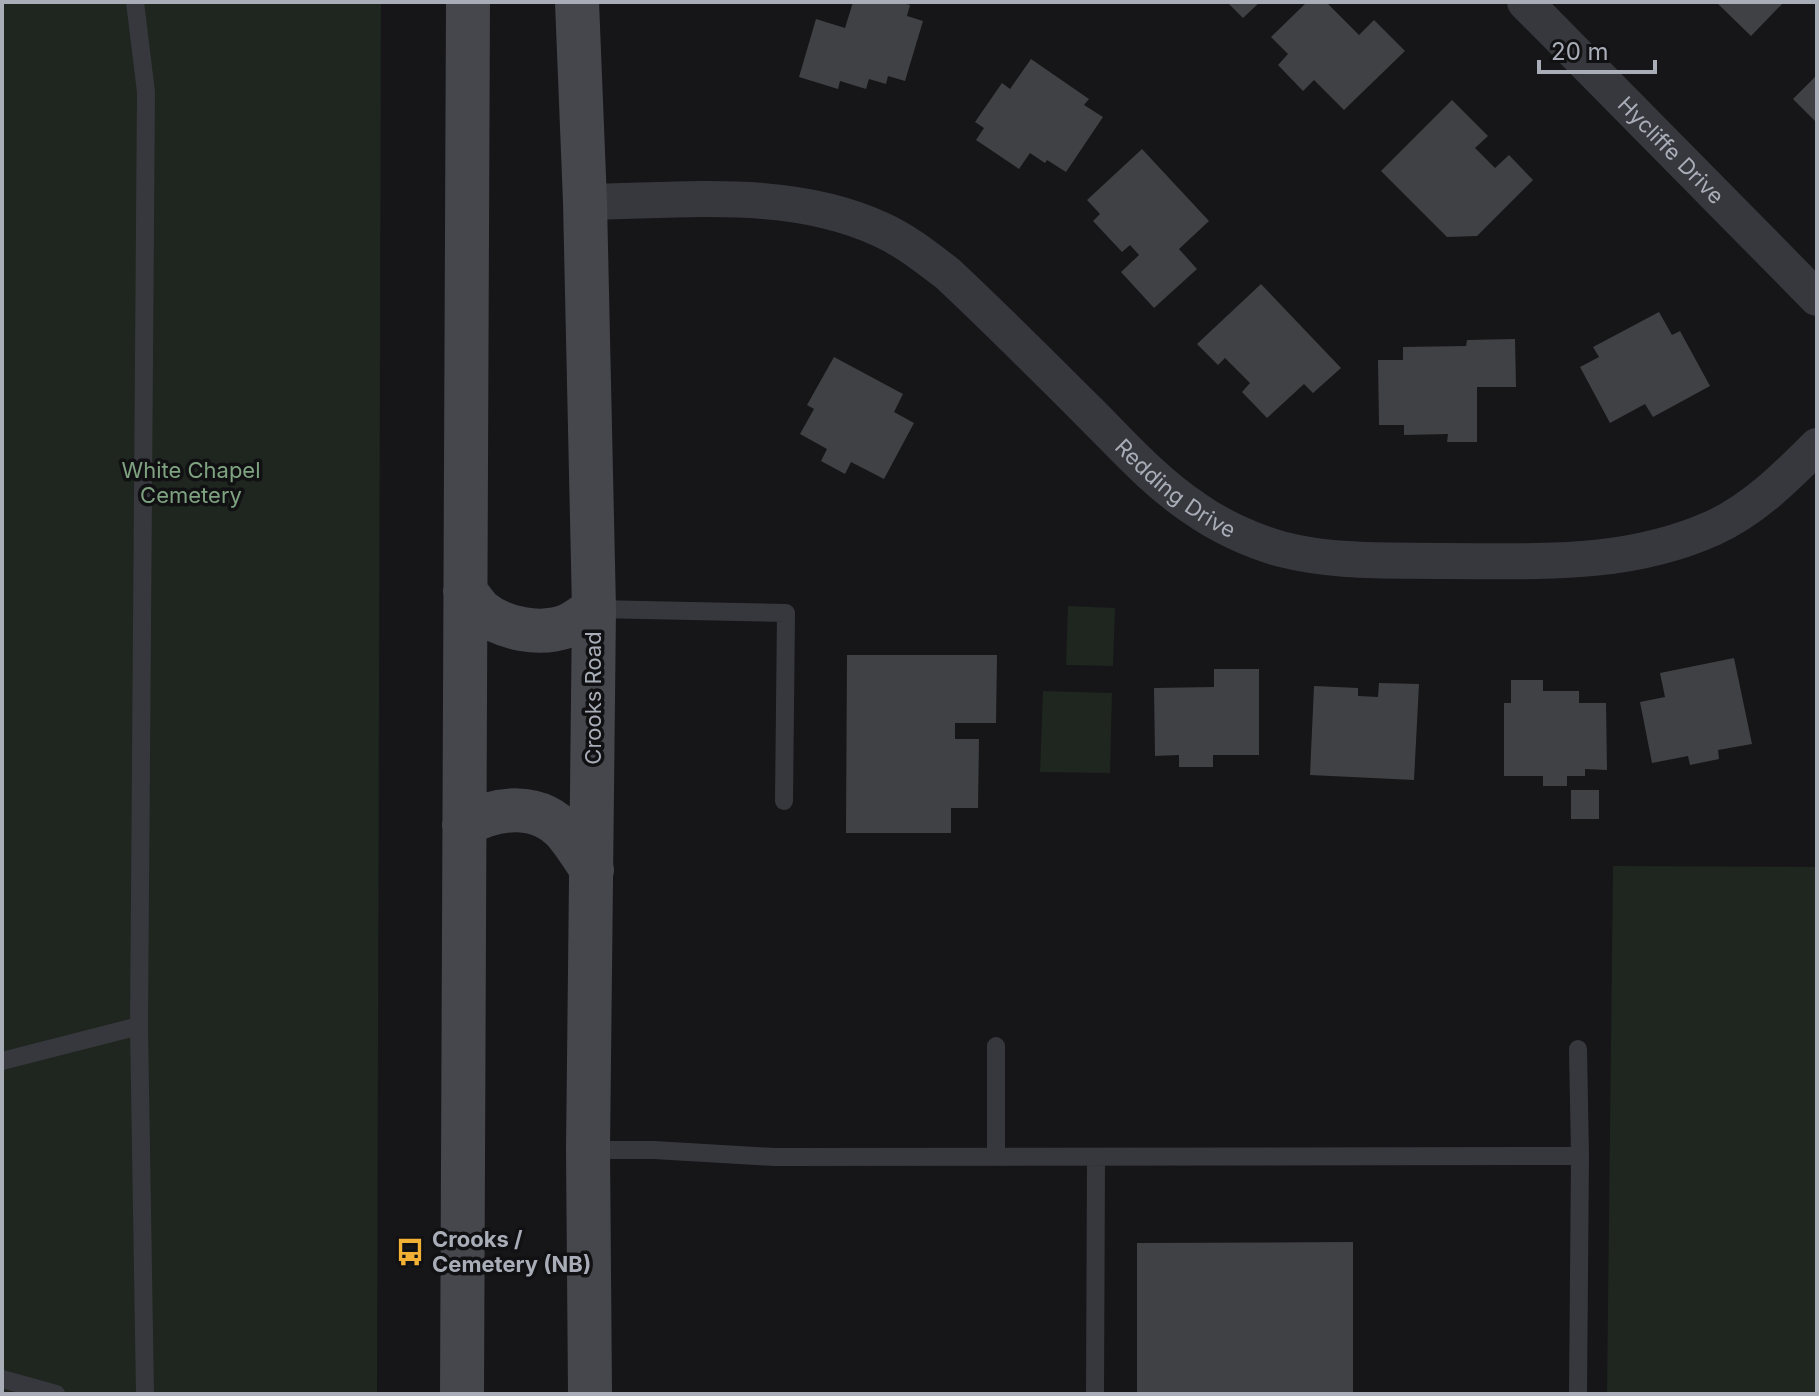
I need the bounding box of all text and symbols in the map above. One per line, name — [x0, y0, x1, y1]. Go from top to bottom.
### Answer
scale bar — [1539, 24, 1655, 74]
text: 20 m — [1551, 37, 1609, 66]
street label: Hycliffe Drive — [1613, 91, 1730, 209]
street label: Redding Drive — [1110, 433, 1240, 543]
park label: White Chapel Cemetery — [121, 457, 261, 508]
street label: Crooks Road — [580, 631, 606, 765]
place label: Crooks / Cemetery (NB) — [432, 1226, 591, 1277]
bus stop icon: Crooks / Cemetery (NB) — [395, 1237, 425, 1267]

